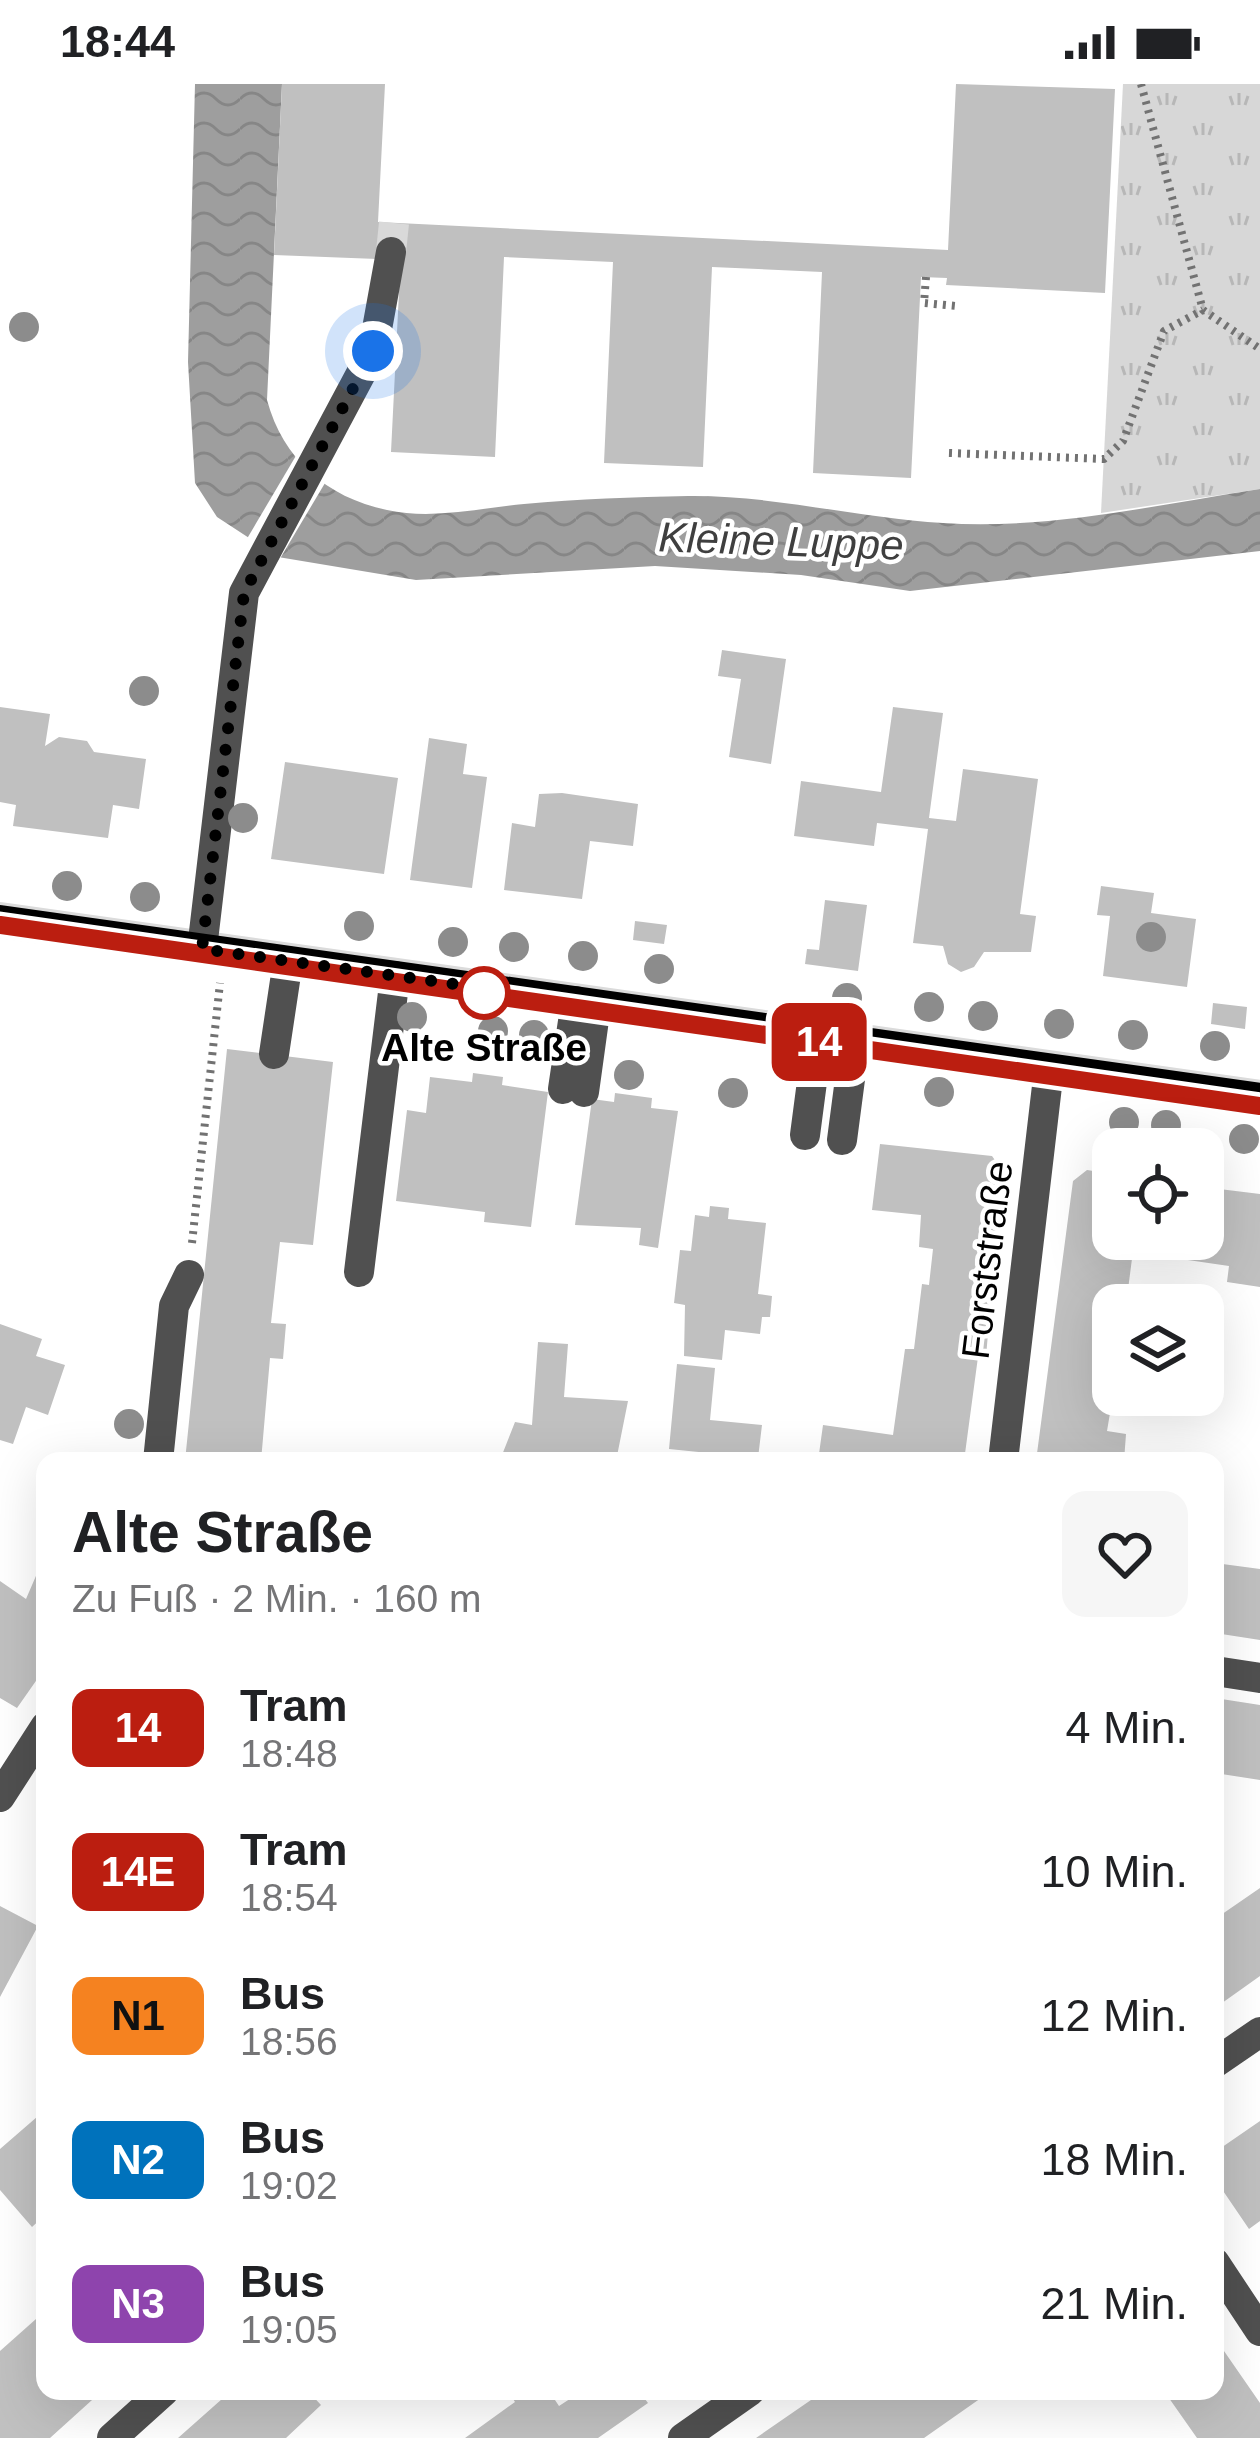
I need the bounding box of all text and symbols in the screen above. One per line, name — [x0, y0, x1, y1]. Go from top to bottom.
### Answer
text: 18:44 — [60, 16, 175, 67]
your location — [343, 321, 403, 381]
water label: Kleine Luppe — [658, 513, 904, 569]
marker: Alte Straße — [459, 968, 509, 1018]
line badge: 14 — [765, 1003, 873, 1081]
text: 14 — [796, 1018, 842, 1065]
place label: Alte Straße — [381, 1026, 587, 1069]
map controls — [1092, 1128, 1224, 1416]
button: locate — [1092, 1128, 1224, 1260]
street label: Forststraße — [954, 1158, 1020, 1362]
button: layers — [1092, 1284, 1224, 1416]
button: heart — [1062, 1491, 1188, 1617]
text: Alte Straße — [72, 1500, 373, 1564]
text: Zu Fuß · 2 Min. · 160 m — [72, 1577, 482, 1620]
text: Tram — [240, 1680, 348, 1731]
text: 4 Min. — [1065, 1702, 1188, 1753]
text: 14 — [115, 1704, 161, 1751]
text: 18:48 — [240, 1732, 338, 1775]
text: Tram — [240, 1824, 348, 1875]
text: 10 Min. — [1040, 1846, 1188, 1897]
text: 14E — [101, 1848, 175, 1895]
text: 18:54 — [240, 1876, 338, 1919]
text: Bus — [240, 1968, 325, 2019]
text: 12 Min. — [1040, 1990, 1188, 2041]
text: N1 — [111, 1992, 165, 2039]
text: 18:56 — [240, 2020, 338, 2063]
text: Bus — [240, 2112, 325, 2163]
text: 18 Min. — [1040, 2134, 1188, 2185]
text: N2 — [111, 2136, 165, 2183]
text: 19:02 — [240, 2164, 338, 2207]
text: Bus — [240, 2256, 325, 2307]
text: 21 Min. — [1040, 2278, 1188, 2329]
text: N3 — [111, 2280, 165, 2327]
text: 19:05 — [240, 2308, 338, 2351]

